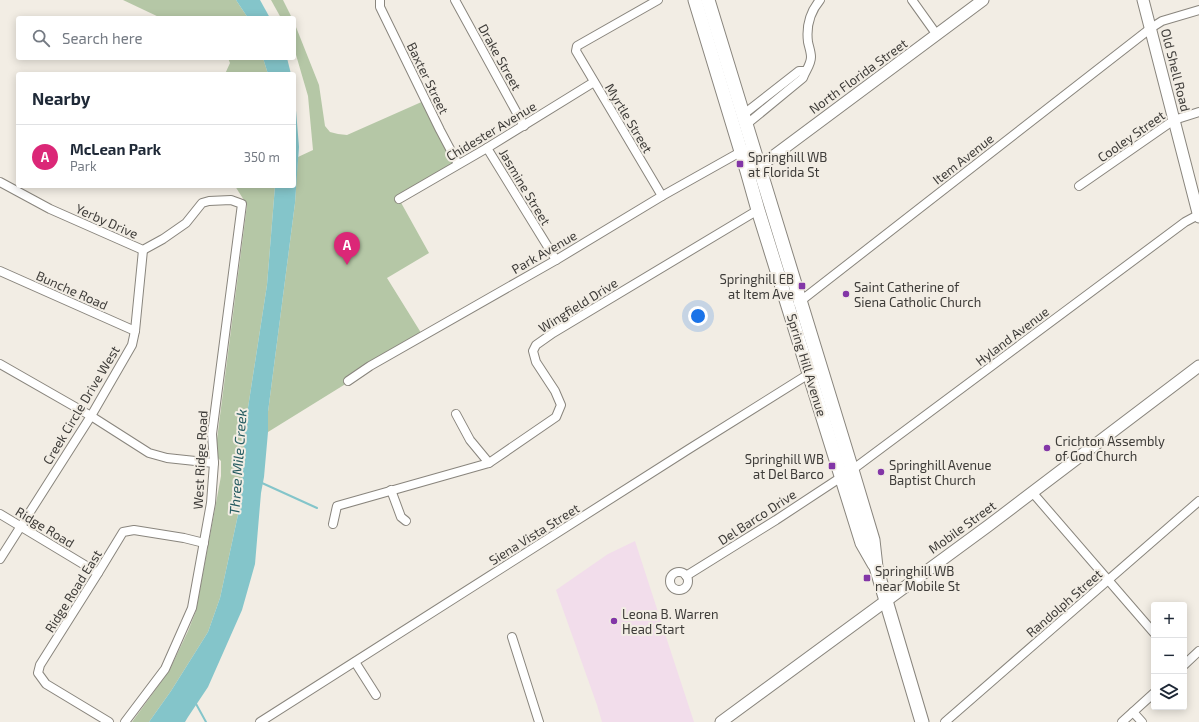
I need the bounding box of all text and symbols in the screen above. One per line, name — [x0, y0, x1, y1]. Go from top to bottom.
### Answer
search box — [16, 16, 296, 60]
street label: Drake Street — [475, 21, 525, 93]
icon: search — [30, 27, 52, 49]
street label: Old Shell Road — [1158, 27, 1194, 113]
text: Search here — [62, 29, 143, 47]
street label: North Florida Street — [806, 35, 910, 117]
street label: Baxter Street — [404, 39, 452, 117]
street label: Myrtle Street — [602, 80, 656, 156]
text: Nearby — [32, 88, 90, 108]
street label: Chidester Avenue — [443, 98, 539, 164]
street label: Cooley Street — [1094, 107, 1168, 165]
street label: Item Avenue — [929, 130, 997, 188]
text: McLean Park — [70, 140, 161, 158]
street label: Jasmine Street — [496, 146, 554, 228]
text: A — [41, 149, 49, 165]
text: 350 m — [244, 149, 280, 165]
place label: Springhill WB at Florida St — [748, 149, 827, 180]
text: Park — [70, 158, 97, 174]
marker: Springhill WB at Florida St — [735, 159, 745, 169]
street label: Yerby Drive — [73, 200, 141, 242]
street label: Park Avenue — [509, 227, 579, 277]
pin: A — [334, 232, 360, 265]
street label: Bunche Road — [34, 267, 110, 313]
place label: Springhill EB at Item Ave — [720, 271, 794, 302]
street label: Wingfield Drive — [535, 274, 621, 336]
place label: Saint Catherine of Siena Catholic Church — [854, 279, 981, 310]
marker: Springhill EB at Item Ave — [797, 281, 807, 291]
marker: Saint Catherine of Siena Catholic Church — [841, 289, 851, 299]
street label: Hyland Avenue — [972, 303, 1052, 369]
your location — [688, 306, 708, 326]
street label: Spring Hill Avenue — [784, 312, 830, 418]
street label: Creek Circle Drive West — [39, 343, 123, 467]
water label: Three Mile Creek — [225, 409, 250, 515]
street label: West Ridge Road — [189, 410, 211, 510]
place label: Crichton Assembly of God Church — [1055, 433, 1165, 464]
marker: Crichton Assembly of God Church — [1042, 443, 1052, 453]
place label: Springhill WB at Del Barco — [745, 451, 824, 482]
place label: Springhill Avenue Baptist Church — [889, 457, 991, 488]
marker: Springhill WB at Del Barco — [827, 461, 837, 471]
marker: Springhill Avenue Baptist Church — [876, 467, 886, 477]
street label: Del Barco Drive — [715, 486, 799, 548]
street label: Mobile Street — [925, 497, 999, 557]
street label: Siena Vista Street — [486, 500, 582, 568]
street label: Ridge Road — [13, 503, 77, 551]
street label: Ridge Road East — [41, 547, 105, 635]
place label: Springhill WB near Mobile St — [875, 563, 960, 594]
street label: Randolph Street — [1023, 566, 1105, 640]
marker: Springhill WB near Mobile St — [862, 573, 872, 583]
map controls — [1151, 602, 1187, 710]
button: + — [1151, 602, 1187, 638]
place label: Leona B. Warren Head Start — [622, 606, 718, 637]
marker: Leona B. Warren Head Start — [609, 616, 619, 626]
button: − — [1151, 638, 1187, 674]
button: layers — [1151, 674, 1187, 710]

